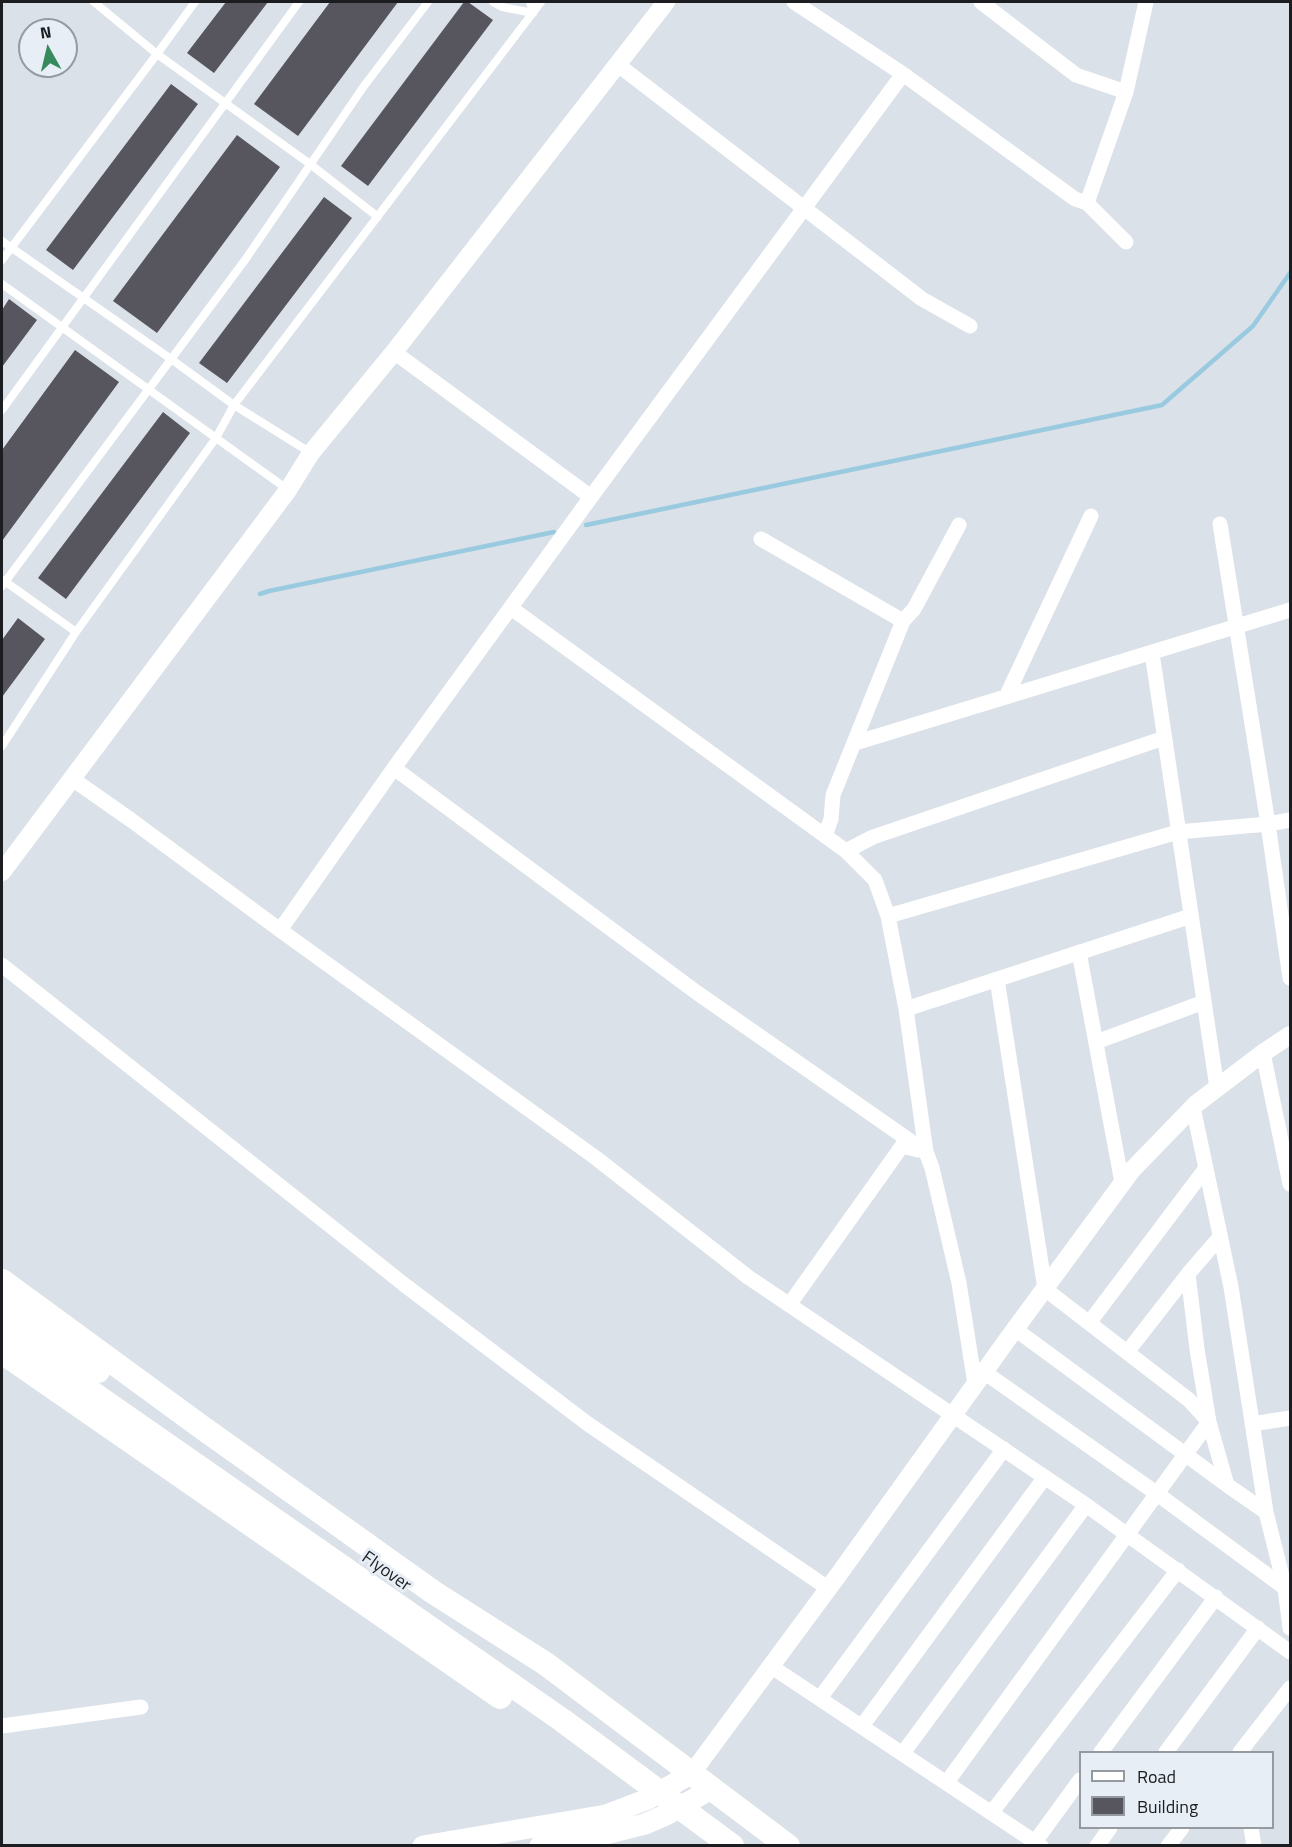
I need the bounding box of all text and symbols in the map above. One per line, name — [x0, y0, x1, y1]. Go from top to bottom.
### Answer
north arrow — [18, 18, 78, 78]
text: N — [39, 20, 53, 45]
street label: Flyover — [357, 1547, 415, 1597]
legend — [1079, 1751, 1274, 1829]
text: Road — [1137, 1763, 1176, 1790]
text: Building — [1137, 1793, 1198, 1820]

